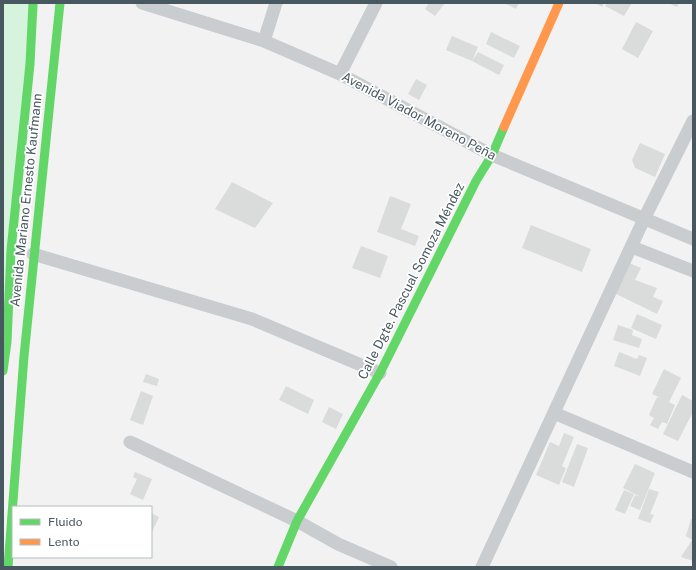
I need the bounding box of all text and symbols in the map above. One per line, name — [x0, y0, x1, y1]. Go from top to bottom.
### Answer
street label: Avenida Viador Moreno Peña — [339, 69, 499, 163]
street label: Avenida Mariano Ernesto Kaufmann — [7, 92, 45, 308]
street label: Calle Dgte. Pascual Somoza Méndez — [355, 180, 467, 382]
legend — [12, 506, 152, 558]
text: Fluido — [48, 515, 83, 529]
text: Lento — [48, 535, 80, 549]

